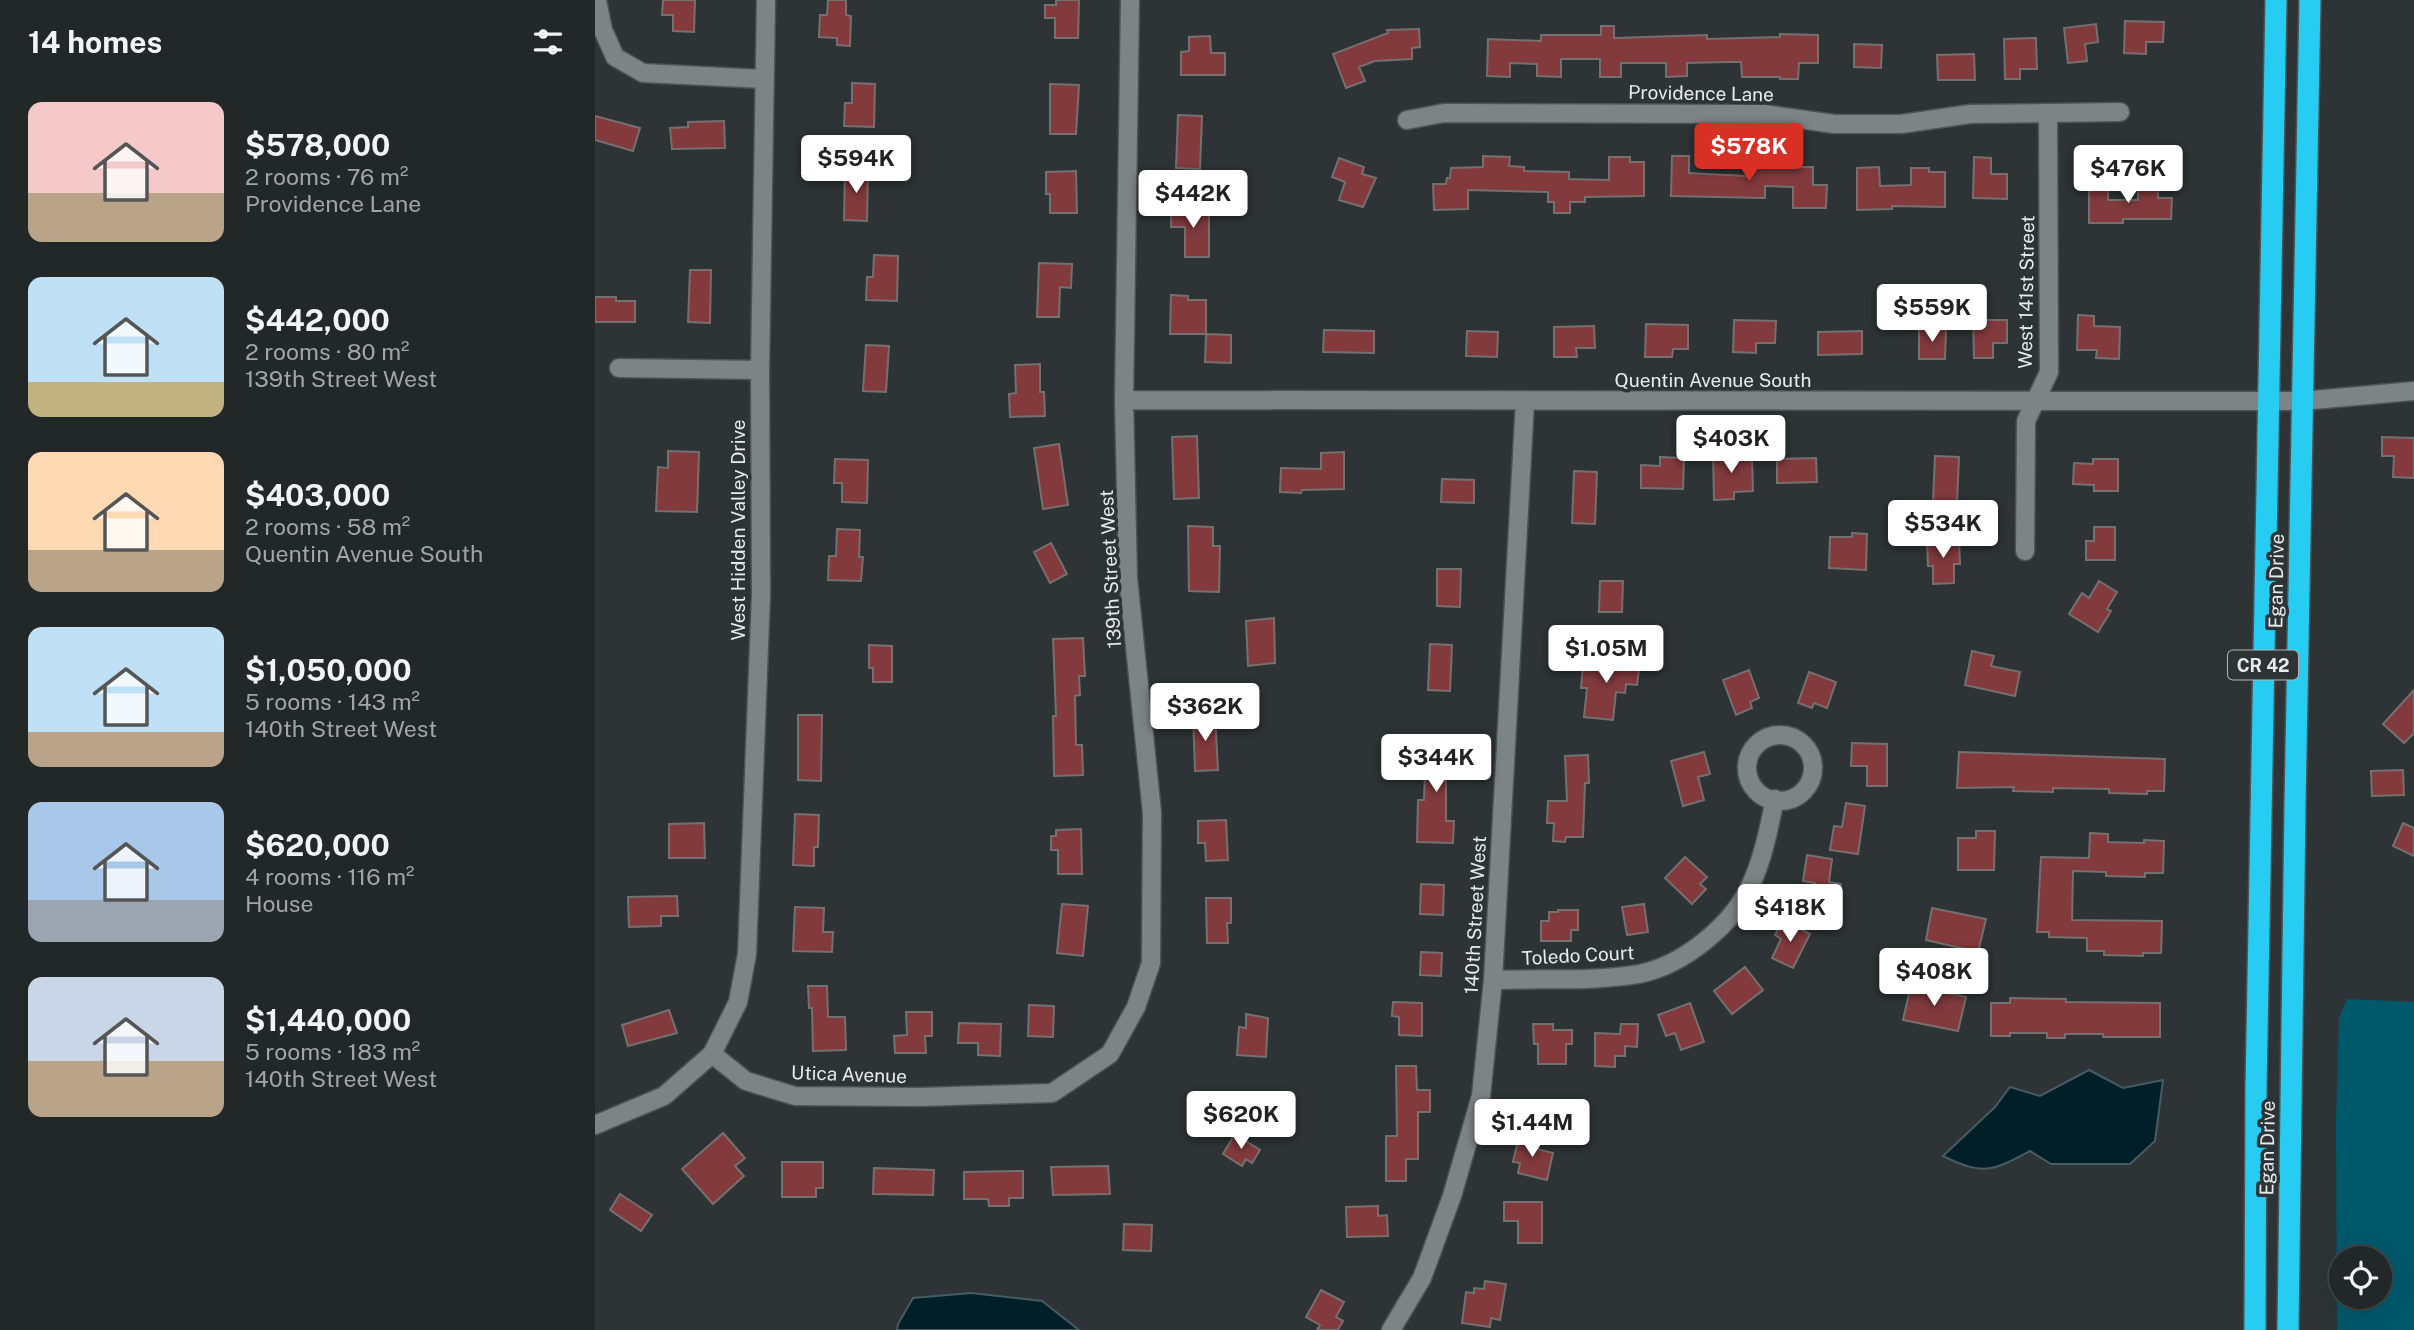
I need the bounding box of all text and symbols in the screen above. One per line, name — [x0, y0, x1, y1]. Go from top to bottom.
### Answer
icon: filters — [529, 23, 567, 61]
text: 14 homes — [28, 24, 162, 60]
street label: Providence Lane — [1628, 81, 1774, 105]
pin: $578K — [1700, 124, 1798, 183]
text: $578,000 — [245, 127, 390, 163]
icon: home — [84, 130, 168, 214]
text: $578K — [1710, 132, 1788, 159]
pin: $594K — [807, 136, 905, 195]
text: $594K — [817, 144, 895, 171]
pin: $476K — [2079, 146, 2177, 205]
text: $476K — [2090, 154, 2166, 181]
text: 2 rooms · 76 m² — [245, 163, 408, 190]
pin: $442K — [1144, 170, 1242, 230]
text: $442K — [1155, 179, 1231, 206]
text: Providence Lane — [245, 190, 421, 217]
street label: West 141st Street — [2014, 215, 2038, 369]
pin: $559K — [1883, 284, 1981, 344]
text: $559K — [1893, 293, 1971, 320]
text: $442,000 — [245, 302, 390, 338]
icon: home — [84, 305, 168, 389]
text: 2 rooms · 80 m² — [245, 338, 410, 365]
text: 139th Street West — [245, 365, 437, 392]
street label: Quentin Avenue South — [1615, 369, 1811, 391]
pin: $403K — [1682, 416, 1780, 475]
street label: West Hidden Valley Drive — [727, 419, 749, 641]
text: $403K — [1692, 424, 1770, 451]
text: $403,000 — [245, 477, 390, 513]
icon: home — [84, 480, 168, 564]
street label: 139th Street West — [1095, 489, 1125, 649]
pin: $534K — [1894, 500, 1992, 560]
text: $534K — [1904, 509, 1982, 536]
text: 2 rooms · 58 m² — [245, 513, 410, 540]
street label: Egan Drive — [2264, 533, 2288, 629]
text: Quentin Avenue South — [245, 540, 483, 567]
pin: $1.05M — [1549, 626, 1663, 685]
text: $1.05M — [1564, 634, 1648, 661]
road number: CR 42 — [2228, 650, 2298, 680]
text: $1,050,000 — [245, 652, 412, 688]
icon: home — [84, 655, 168, 739]
pin: $362K — [1156, 684, 1254, 743]
text: 5 rooms · 143 m² — [245, 688, 420, 715]
text: $362K — [1166, 692, 1244, 719]
text: 140th Street West — [245, 715, 437, 742]
pin: $344K — [1387, 734, 1485, 794]
text: $344K — [1397, 743, 1475, 770]
text: $620,000 — [245, 827, 390, 863]
icon: home — [84, 830, 168, 914]
street label: 140th Street West — [1460, 835, 1490, 995]
text: 4 rooms · 116 m² — [245, 863, 414, 890]
pin: $418K — [1741, 884, 1839, 944]
text: House — [245, 890, 313, 917]
text: $418K — [1754, 893, 1826, 920]
street label: Toledo Court — [1521, 941, 1635, 969]
pin: $408K — [1885, 948, 1983, 1008]
text: $408K — [1895, 957, 1973, 984]
text: $1,440,000 — [245, 1002, 411, 1038]
icon: home — [84, 1005, 168, 1089]
text: 5 rooms · 183 m² — [245, 1038, 420, 1065]
street label: Utica Avenue — [791, 1061, 907, 1087]
text: 140th Street West — [245, 1065, 437, 1092]
pin: $620K — [1192, 1092, 1290, 1151]
text: $620K — [1203, 1100, 1279, 1127]
pin: $1.44M — [1475, 1100, 1589, 1159]
street label: Egan Drive — [2255, 1100, 2279, 1196]
text: $1.44M — [1491, 1108, 1573, 1135]
map controls — [2329, 1246, 2392, 1309]
button: locate — [2329, 1246, 2392, 1309]

